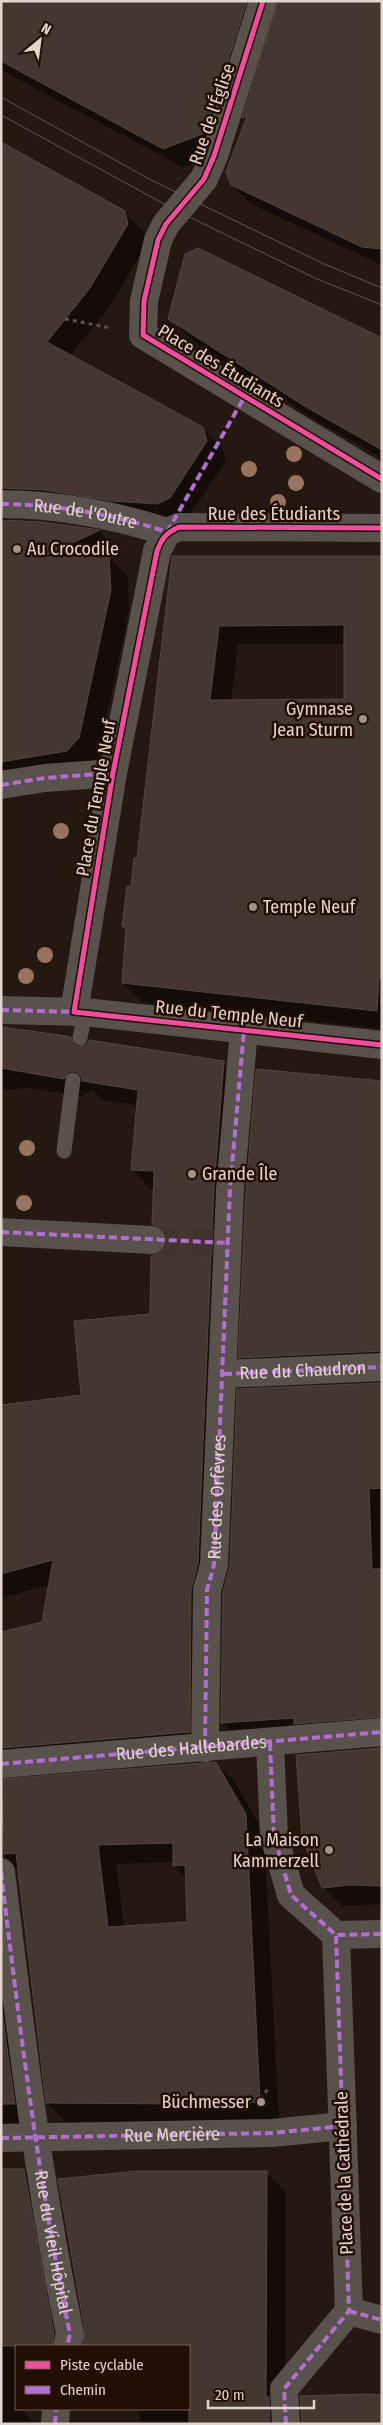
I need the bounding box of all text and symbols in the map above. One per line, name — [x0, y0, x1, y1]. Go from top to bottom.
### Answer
north arrow — [15, 15, 65, 65]
text: N — [38, 20, 54, 39]
street label: Rue de l'Église — [183, 60, 240, 168]
street label: Place des Étudiants — [154, 319, 289, 412]
street label: Rue de l'Outre — [33, 494, 140, 534]
street label: Rue des Étudiants — [208, 502, 340, 525]
place label: Au Crocodile — [27, 538, 119, 560]
marker: Au Crocodile — [11, 543, 23, 555]
place label: Gymnase Jean Sturm — [272, 698, 353, 741]
marker: Gymnase Jean Sturm — [357, 713, 369, 725]
street label: Place du Temple Neuf — [71, 716, 121, 878]
place label: Temple Neuf — [263, 896, 357, 918]
marker: Temple Neuf — [247, 901, 259, 913]
street label: Rue du Temple Neuf — [154, 995, 305, 1033]
place label: Grande Île — [202, 1163, 277, 1185]
marker: Grande Île — [186, 1168, 198, 1180]
street label: Rue du Chaudron — [239, 1357, 367, 1384]
street label: Rue des Orfèvres — [203, 1434, 231, 1560]
street label: Rue des Hallebardes — [115, 1731, 268, 1765]
place label: La Maison Kammerzell — [233, 1829, 319, 1872]
marker: La Maison Kammerzell — [323, 1844, 335, 1856]
place label: Büchmesser — [161, 2091, 252, 2113]
street label: Place de la Cathédrale — [330, 2091, 358, 2255]
marker: Büchmesser — [255, 2096, 267, 2108]
street label: Rue Mercière — [124, 2123, 220, 2147]
street label: Rue du Vieil Hôpital — [30, 2169, 77, 2316]
legend — [15, 2345, 190, 2410]
text: Piste cyclable — [60, 2356, 144, 2374]
scale bar — [208, 2378, 314, 2410]
text: Chemin — [60, 2381, 106, 2399]
text: 20 m — [215, 2386, 245, 2404]

